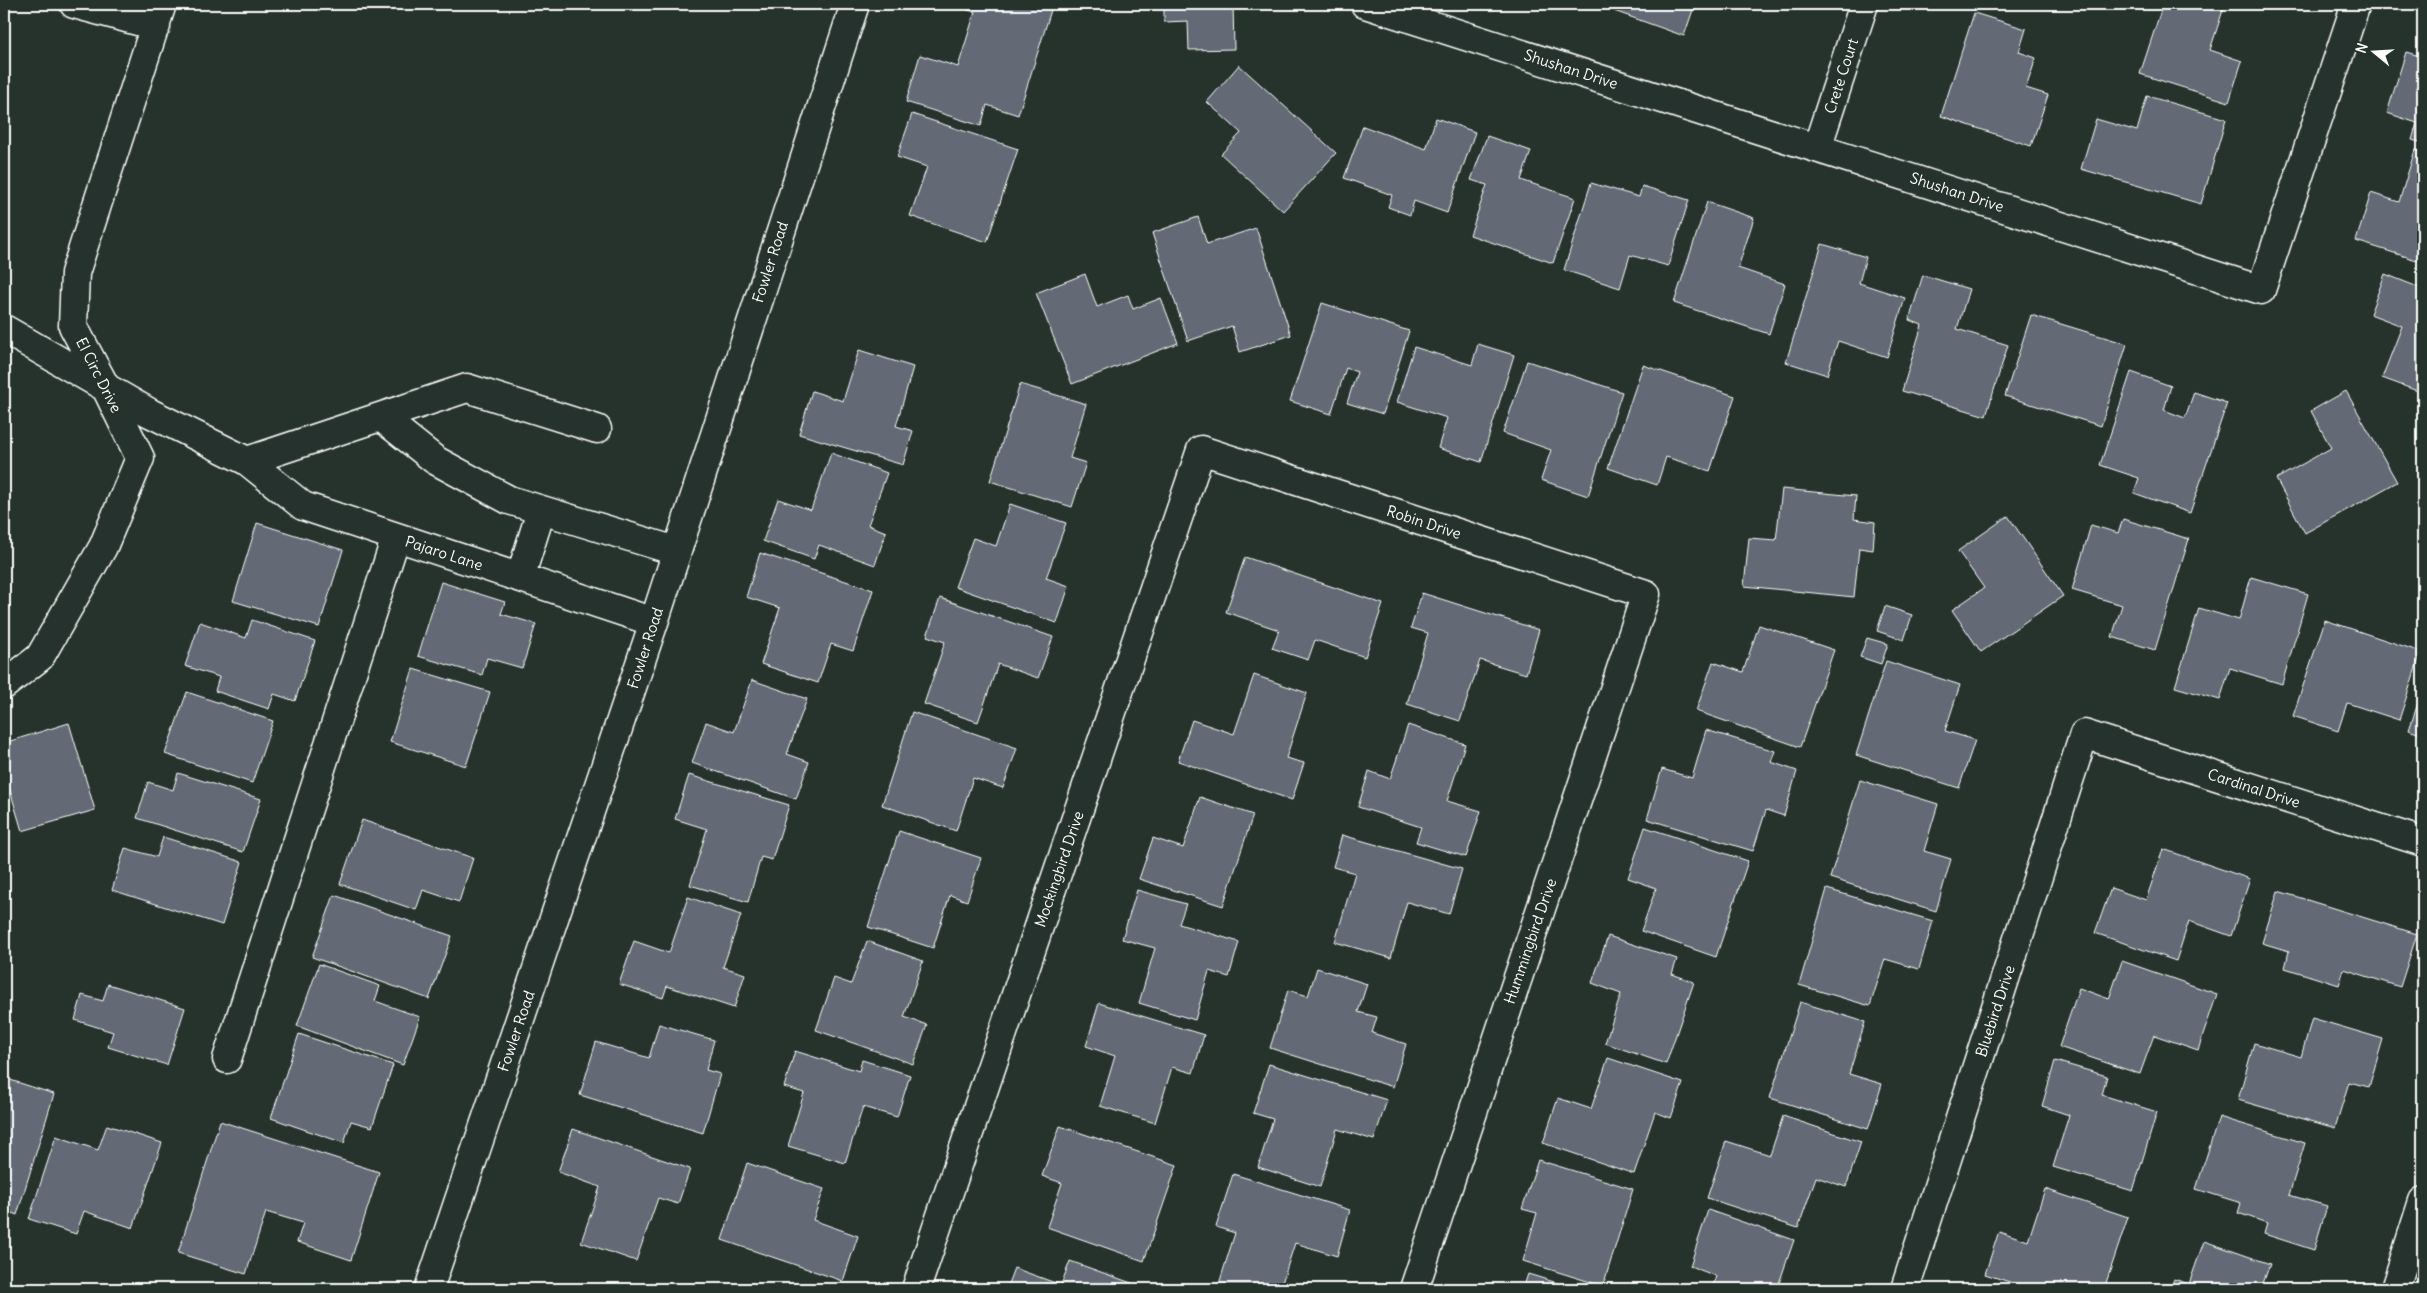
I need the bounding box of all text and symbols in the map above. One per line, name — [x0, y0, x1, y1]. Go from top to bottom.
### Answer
north arrow — [2350, 28, 2400, 78]
street label: Crete Court — [1820, 36, 1862, 116]
text: N — [2352, 41, 2372, 55]
street label: Shushan Drive — [1522, 45, 1620, 93]
street label: Shushan Drive — [1908, 168, 2006, 216]
street label: Fowler Road — [748, 219, 792, 305]
street label: El Circ Drive — [72, 334, 126, 416]
street label: Robin Drive — [1384, 501, 1464, 543]
street label: Pajaro Lane — [403, 532, 485, 574]
street label: Fowler Road — [623, 605, 667, 691]
street label: Cardinal Drive — [2205, 764, 2303, 812]
street label: Mockingbird Drive — [1030, 808, 1088, 930]
street label: Hummingbird Drive — [1500, 876, 1560, 1006]
street label: Bluebird Drive — [1971, 963, 2019, 1059]
street label: Fowler Road — [493, 988, 539, 1074]

